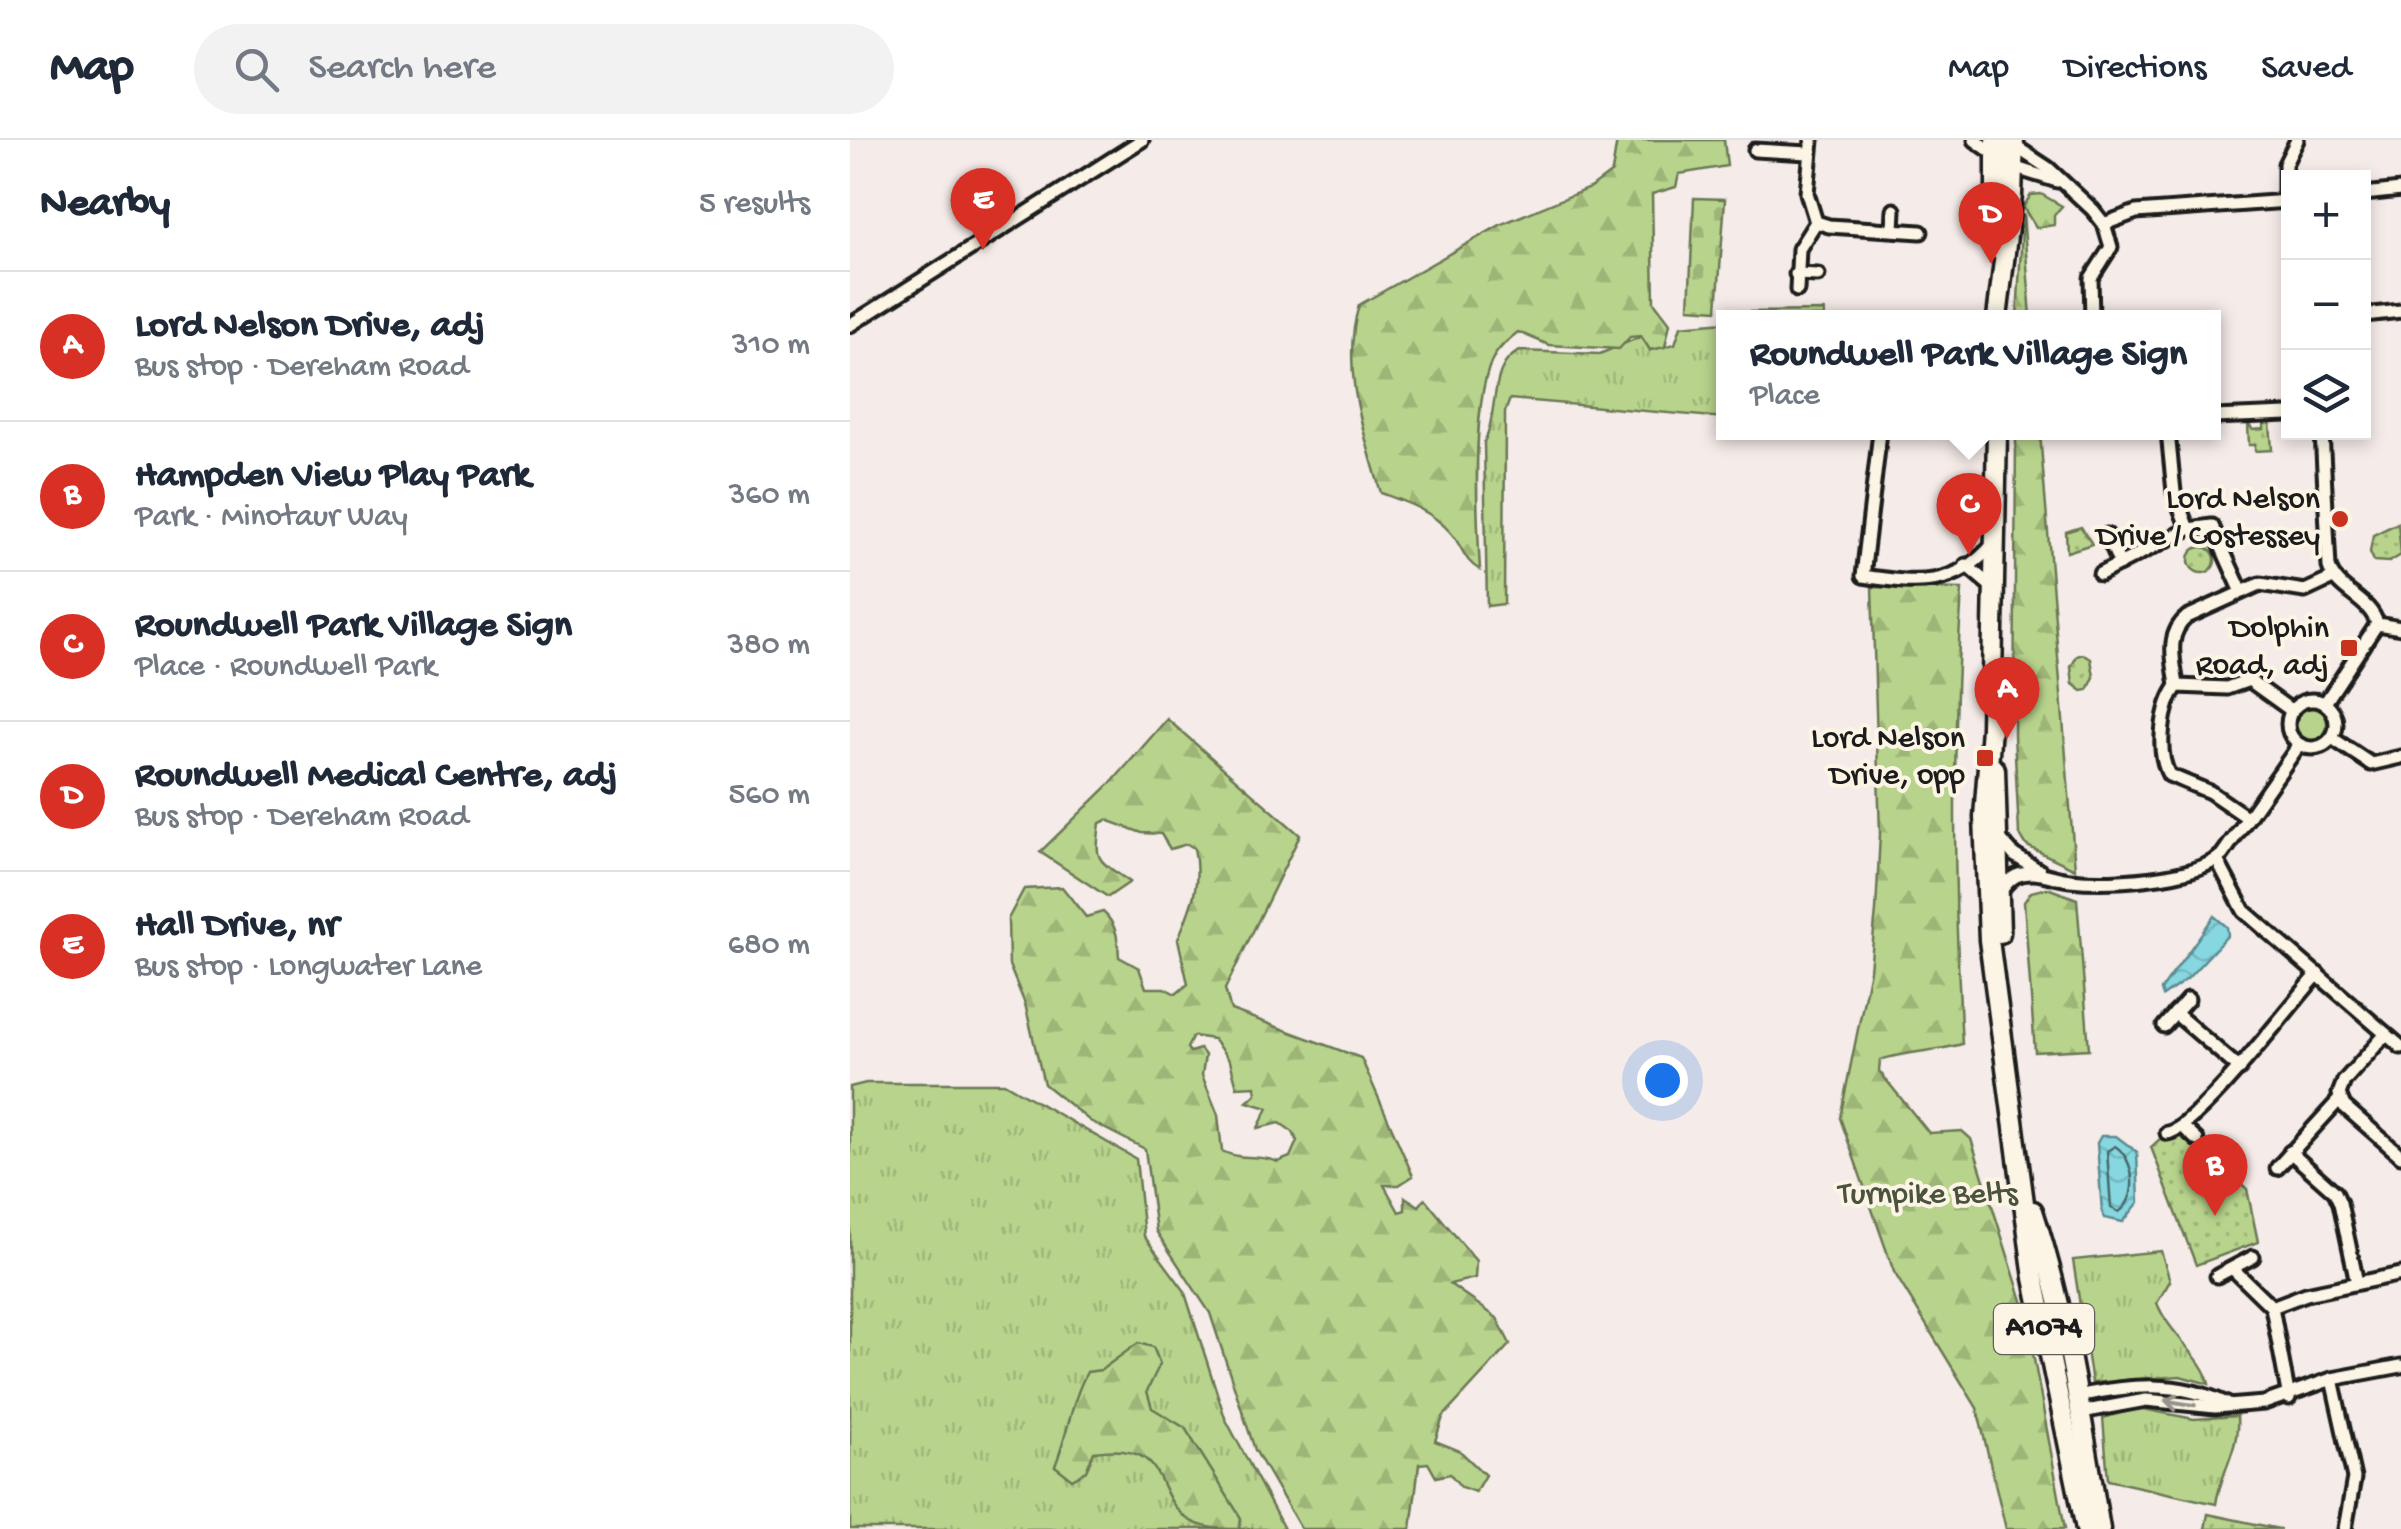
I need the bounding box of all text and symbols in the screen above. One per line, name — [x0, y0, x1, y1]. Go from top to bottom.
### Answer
search box — [194, 24, 894, 114]
text: Map — [50, 41, 134, 98]
icon: search — [229, 42, 284, 97]
text: Search here — [309, 47, 496, 91]
text: Map — [1948, 49, 2009, 90]
text: Directions — [2064, 49, 2206, 90]
text: Saved — [2261, 49, 2351, 90]
pin: E — [950, 168, 1016, 250]
map controls — [2281, 170, 2371, 440]
button: + — [2281, 170, 2371, 260]
text: Nearby — [40, 181, 170, 230]
pin: D — [1958, 182, 2024, 264]
text: 5 results — [699, 186, 810, 224]
button: − — [2281, 260, 2371, 350]
text: Lord Nelson Drive, adj — [135, 305, 485, 349]
popup — [1716, 310, 2221, 440]
text: A — [63, 327, 82, 365]
text: 310 m — [732, 327, 810, 365]
text: Roundwell Park Village Sign — [1750, 334, 2187, 378]
text: Bus stop · Dereham Road — [135, 349, 469, 387]
button: layers — [2281, 350, 2371, 440]
text: Place — [1750, 378, 1820, 416]
text: Hampden View Play Park — [135, 455, 530, 499]
pin: C — [1936, 472, 2002, 555]
text: B — [64, 477, 81, 515]
text: 360 m — [729, 477, 810, 515]
place label: Lord Nelson Drive / Costessey — [2094, 482, 2320, 557]
text: Park · Minotaur Way — [135, 499, 408, 537]
marker: Lord Nelson Drive / Costessey — [2329, 508, 2351, 530]
text: Roundwell Park Village Sign — [135, 605, 572, 649]
place label: Dolphin Road, adj — [2196, 611, 2329, 686]
text: C — [64, 627, 81, 665]
text: 380 m — [727, 627, 810, 665]
marker: Dolphin Road, adj — [2338, 637, 2360, 659]
text: Place · Roundwell Park — [135, 649, 436, 687]
pin: A — [1974, 656, 2040, 739]
place label: Lord Nelson Drive, opp — [1811, 721, 1965, 796]
marker: Lord Nelson Drive, opp — [1974, 747, 1996, 769]
text: Roundwell Medical Centre, adj — [135, 755, 618, 799]
text: D — [62, 777, 83, 815]
text: 560 m — [728, 777, 810, 815]
text: Bus stop · Dereham Road — [135, 799, 469, 837]
text: Hall Drive, nr — [135, 905, 339, 949]
text: E — [63, 927, 82, 965]
text: 680 m — [728, 927, 810, 965]
text: Bus stop · Longwater Lane — [135, 949, 482, 987]
your location — [1637, 1055, 1688, 1106]
pin: B — [2182, 1134, 2248, 1216]
park label: Turnpike Belts — [1836, 1177, 2019, 1215]
road number: A1074 — [1994, 1304, 2094, 1354]
one-way arrow — [2165, 1393, 2197, 1411]

